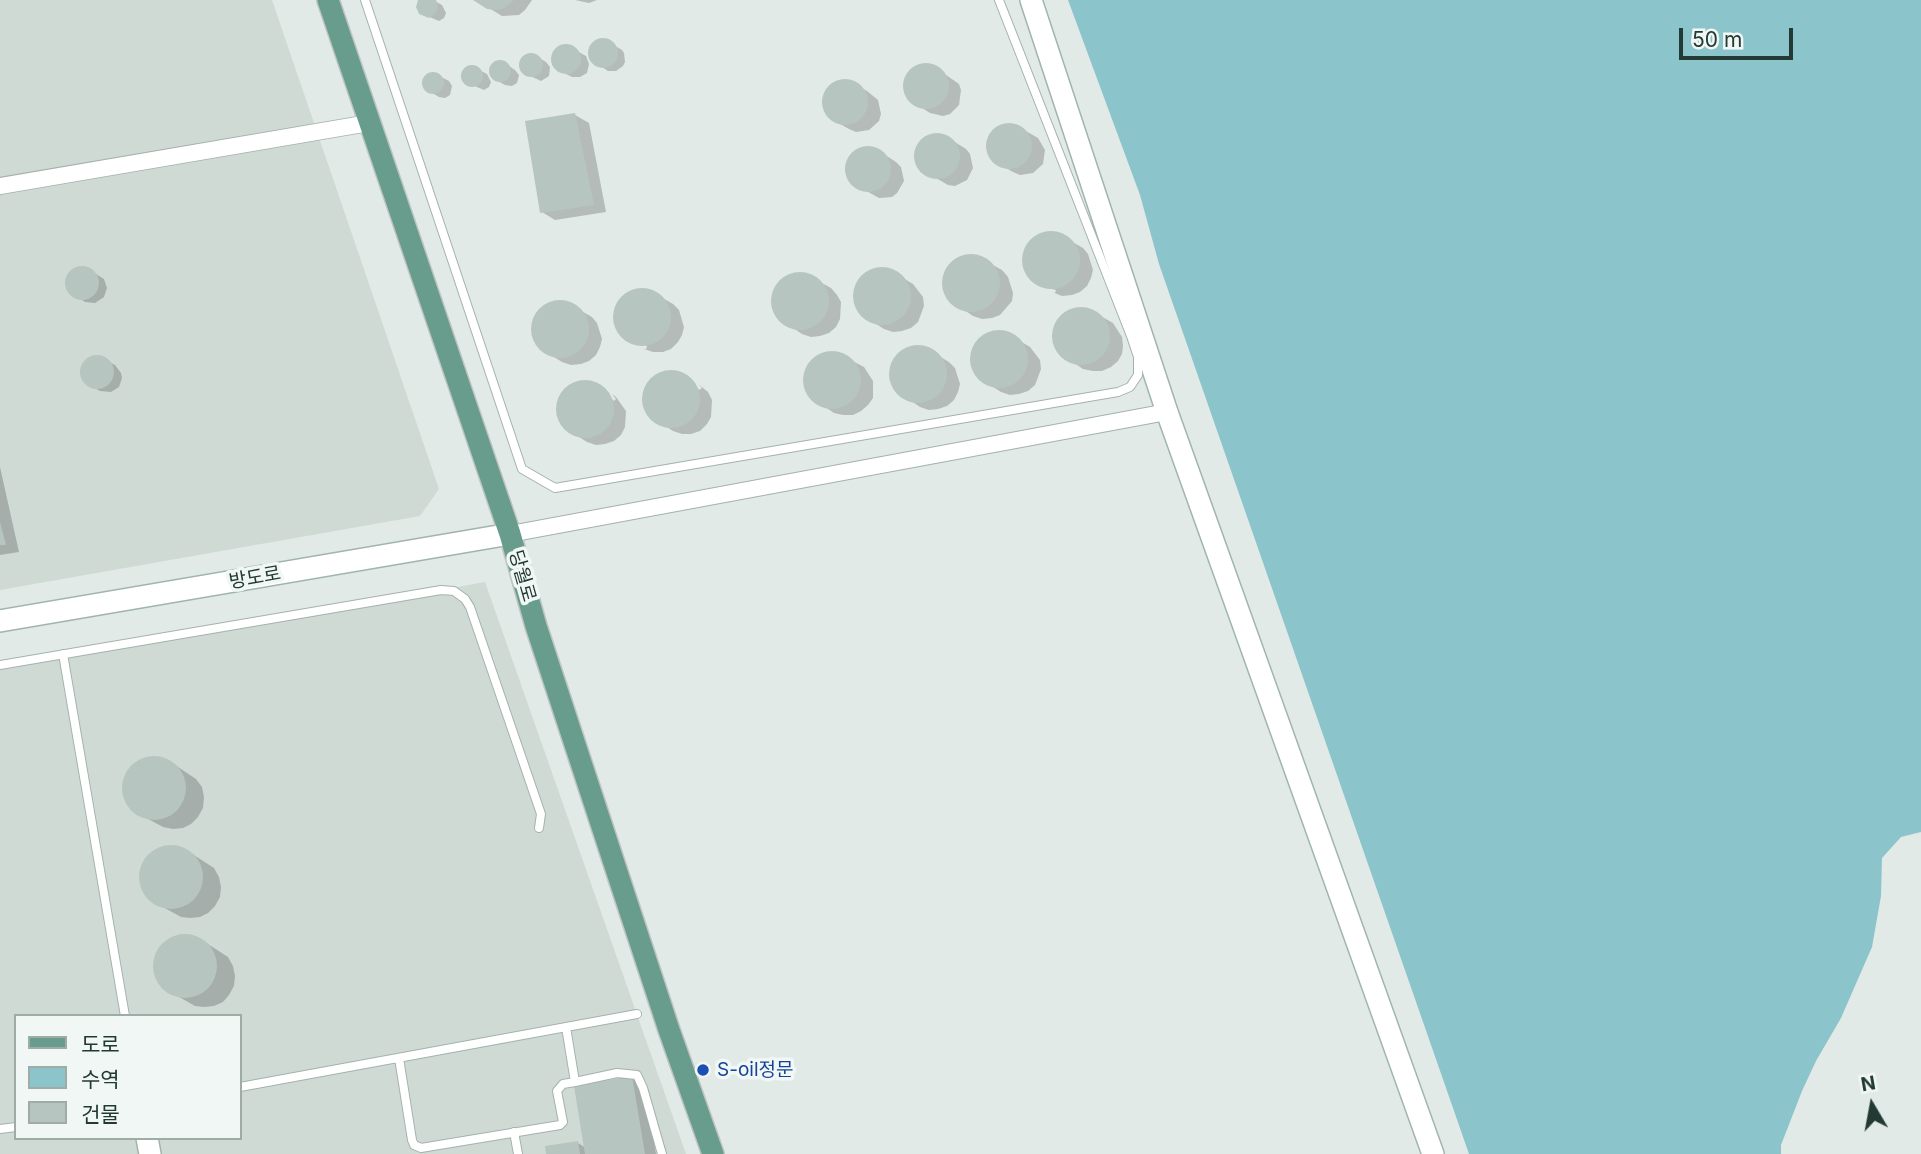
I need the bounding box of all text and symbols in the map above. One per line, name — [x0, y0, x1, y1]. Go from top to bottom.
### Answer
scale bar — [1683, 14, 1797, 58]
text: 50 m — [1692, 27, 1742, 52]
street label: 당월로 — [504, 548, 540, 604]
street label: 방도로 — [227, 562, 283, 594]
legend — [14, 1014, 242, 1140]
text: 도로 — [81, 1032, 120, 1057]
place label: S-oil정문 — [717, 1059, 793, 1081]
marker: S-oil정문 — [695, 1062, 711, 1078]
text: 수역 — [81, 1067, 120, 1092]
north arrow — [1837, 1070, 1907, 1140]
text: N — [1859, 1071, 1877, 1096]
text: 건물 — [81, 1102, 120, 1127]

